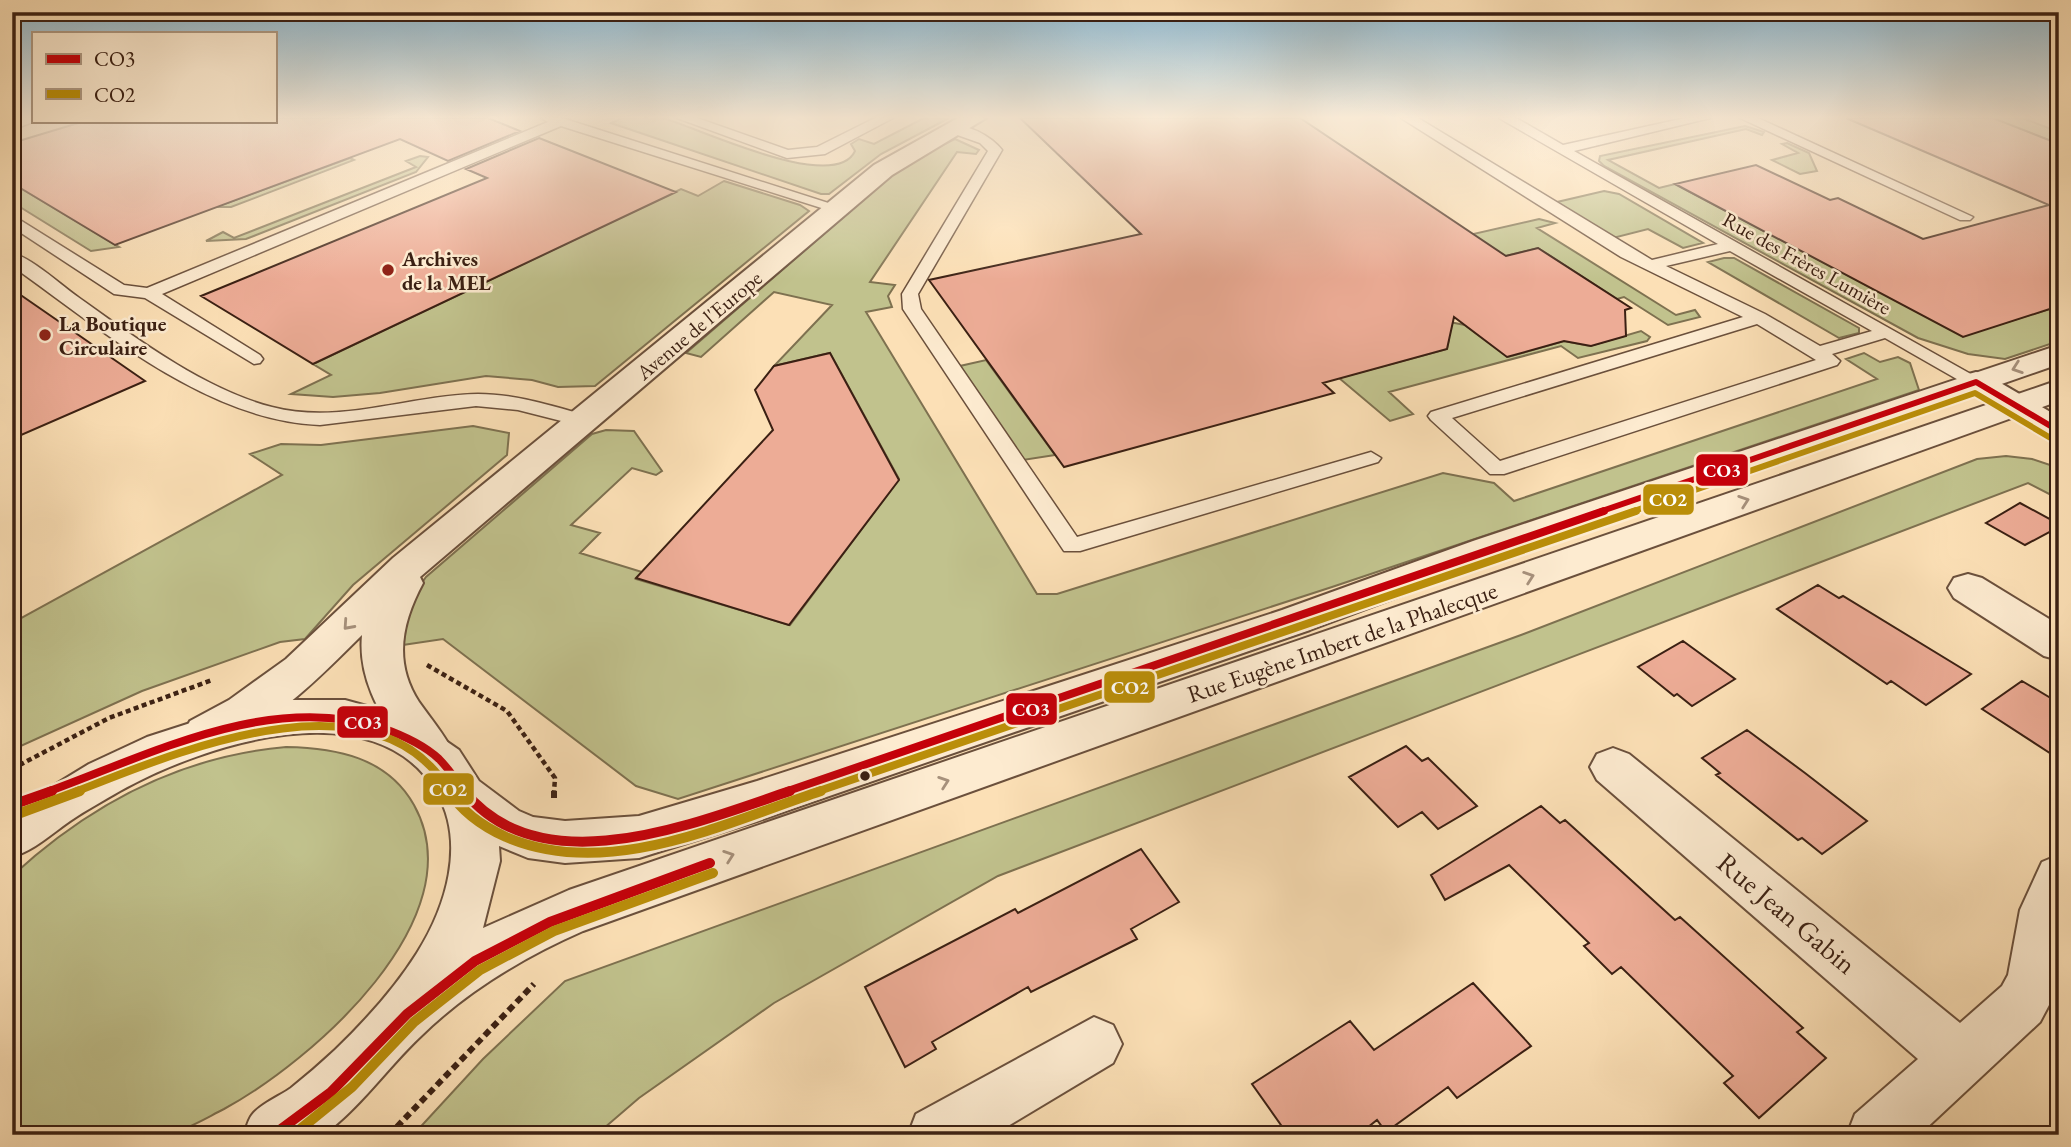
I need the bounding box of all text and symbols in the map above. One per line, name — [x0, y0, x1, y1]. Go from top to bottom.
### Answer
legend — [32, 32, 276, 122]
text: CO3 — [94, 45, 135, 72]
text: CO2 — [94, 81, 135, 108]
street label: Rue des Frères Lumière — [1718, 205, 1896, 321]
place label: Archives de la MEL — [401, 245, 491, 296]
marker: Archives de la MEL — [380, 262, 396, 278]
street label: Avenue de l'Europe — [630, 264, 767, 386]
place label: La Boutique Circulaire — [59, 310, 167, 361]
marker: La Boutique Circulaire — [37, 327, 53, 343]
one-way arrow — [2012, 360, 2024, 374]
line badge: CO3 — [1695, 453, 1749, 487]
text: CO3 — [1703, 458, 1741, 483]
line badge: CO2 — [1642, 483, 1695, 516]
text: CO2 — [1649, 487, 1687, 512]
one-way arrow — [1737, 495, 1749, 509]
one-way arrow — [1523, 571, 1535, 585]
street label: Rue Eugène Imbert de la Phalecque — [1183, 574, 1501, 710]
one-way arrow — [344, 617, 356, 630]
line badge: CO2 — [1103, 670, 1156, 704]
text: CO2 — [1111, 675, 1149, 700]
line badge: CO3 — [1005, 692, 1058, 726]
text: CO3 — [1012, 697, 1050, 722]
line badge: CO3 — [336, 705, 389, 739]
text: CO3 — [344, 710, 382, 735]
unlabelled marker — [858, 769, 872, 783]
line badge: CO2 — [422, 772, 475, 806]
one-way arrow — [938, 776, 950, 790]
text: CO2 — [429, 777, 467, 802]
street label: Rue Jean Gabin — [1710, 844, 1864, 982]
one-way arrow — [723, 850, 735, 864]

